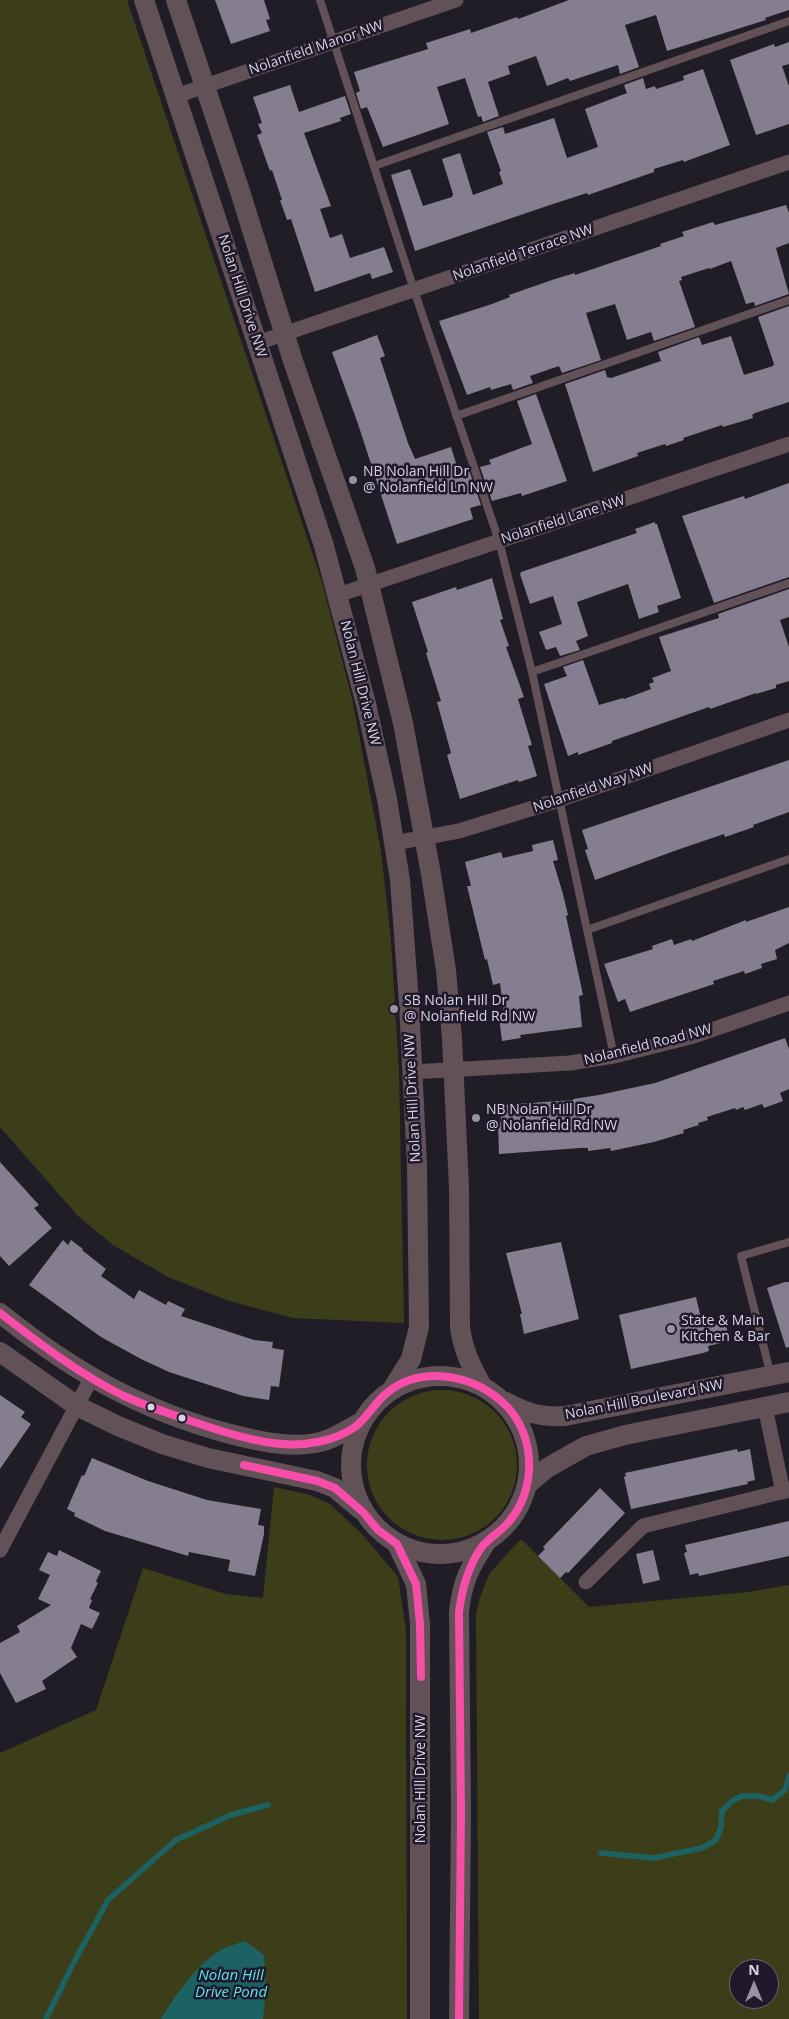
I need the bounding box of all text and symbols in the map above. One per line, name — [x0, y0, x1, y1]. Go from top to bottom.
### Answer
street label: Nolanfield Manor NW — [247, 17, 385, 79]
street label: Nolanfield Terrace NW — [451, 221, 595, 285]
street label: Nolan Hill Drive NW — [214, 232, 270, 360]
place label: NB Nolan Hill Dr @ Nolanfield Ln NW — [363, 464, 493, 497]
marker: NB Nolan Hill Dr @ Nolanfield Ln NW — [347, 474, 359, 486]
street label: Nolanfield Lane NW — [499, 492, 627, 548]
street label: Nolan Hill Drive NW — [336, 619, 384, 747]
street label: Nolanfield Way NW — [531, 760, 655, 816]
place label: SB Nolan Hill Dr @ Nolanfield Rd NW — [404, 993, 535, 1026]
marker: SB Nolan Hill Dr @ Nolanfield Rd NW — [388, 1003, 400, 1015]
street label: Nolanfield Road NW — [582, 1021, 714, 1069]
street label: Nolan Hill Drive NW — [401, 1033, 425, 1163]
place label: NB Nolan Hill Dr @ Nolanfield Rd NW — [486, 1102, 617, 1134]
marker: NB Nolan Hill Dr @ Nolanfield Rd NW — [470, 1112, 482, 1124]
place label: State & Main Kitchen & Bar — [681, 1313, 770, 1345]
marker: State & Main Kitchen & Bar — [665, 1323, 677, 1335]
street label: Nolan Hill Boulevard NW — [564, 1376, 724, 1424]
unlabelled marker — [146, 1402, 156, 1412]
unlabelled marker — [177, 1413, 187, 1423]
street label: Nolan Hill Drive NW — [413, 1715, 429, 1843]
north arrow — [729, 1959, 779, 2009]
text: N — [748, 1960, 760, 1979]
water label: Nolan Hill Drive Pond — [195, 1967, 267, 2002]

